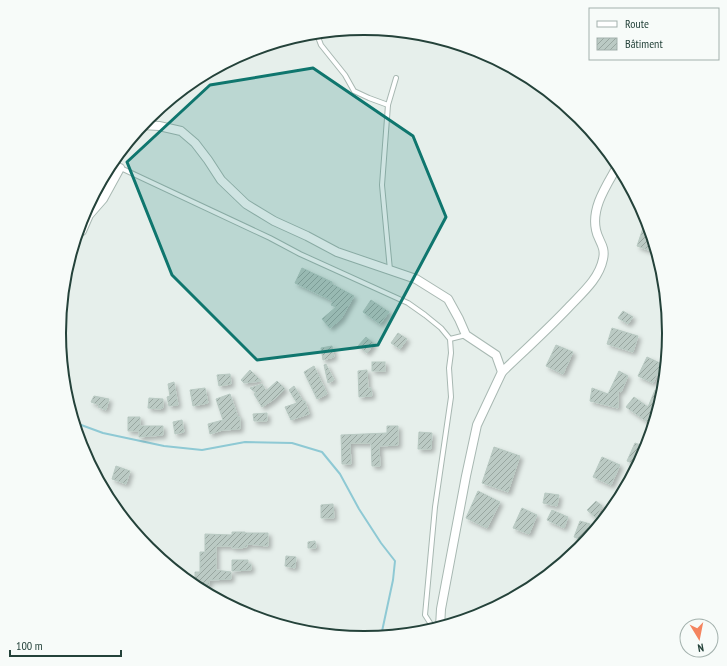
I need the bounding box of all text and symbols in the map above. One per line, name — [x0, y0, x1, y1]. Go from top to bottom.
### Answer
legend — [589, 8, 719, 60]
text: Route — [625, 16, 649, 31]
text: Bâtiment — [625, 36, 663, 51]
north arrow — [679, 618, 719, 658]
scale bar — [10, 632, 121, 658]
text: 100 m — [16, 638, 43, 653]
text: N — [697, 640, 705, 655]

